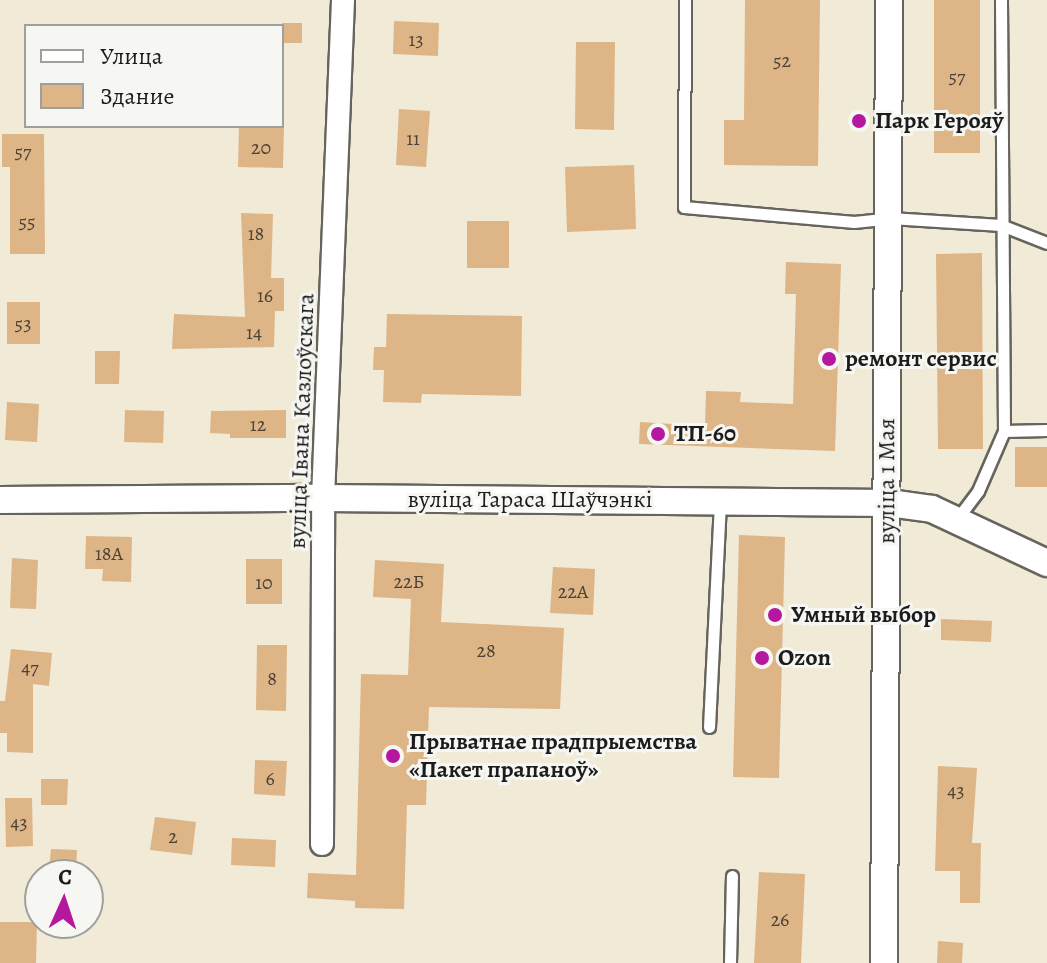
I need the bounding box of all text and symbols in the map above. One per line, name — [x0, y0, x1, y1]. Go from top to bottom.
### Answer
legend — [24, 24, 284, 128]
house number: 13 — [408, 27, 424, 51]
text: Улица — [100, 40, 163, 72]
house number: 52 — [773, 48, 791, 72]
house number: 57 — [949, 64, 965, 88]
text: Здание — [100, 80, 175, 112]
place label: Парк Герояў — [875, 107, 1004, 135]
marker: Парк Герояў — [850, 112, 868, 130]
house number: 11 — [406, 126, 420, 150]
house number: 20 — [251, 135, 271, 159]
house number: 57 — [15, 139, 31, 163]
house number: 55 — [18, 209, 36, 233]
house number: 18 — [248, 221, 264, 245]
house number: 16 — [257, 283, 273, 307]
street label: вуліца Івана Казлоўскага — [283, 293, 321, 549]
house number: 53 — [15, 311, 31, 335]
house number: 14 — [246, 320, 262, 344]
place label: ремонт сервис — [845, 345, 997, 373]
marker: ремонт сервис — [820, 350, 838, 368]
house number: 12 — [250, 412, 266, 436]
street label: вуліца 1 Мая — [873, 418, 901, 544]
place label: ТП-60 — [674, 420, 736, 448]
marker: ТП-60 — [649, 425, 667, 443]
street label: вуліца Тараса Шаўчэнкі — [408, 486, 652, 514]
house number: 18А — [95, 541, 123, 565]
house number: 22Б — [394, 569, 424, 593]
house number: 10 — [255, 570, 273, 594]
house number: 22А — [558, 579, 588, 603]
place label: Умный выбор — [791, 601, 936, 629]
marker: Умный выбор — [766, 606, 784, 624]
house number: 28 — [476, 638, 496, 662]
place label: Ozon — [778, 644, 831, 672]
marker: Ozon — [753, 649, 771, 667]
house number: 47 — [21, 655, 39, 679]
house number: 8 — [267, 666, 277, 690]
place label: Прыватнае прадпрыемства «Пакет прапаноў» — [409, 728, 697, 784]
marker: Прыватнае прадпрыемства «Пакет прапаноў» — [384, 747, 402, 765]
house number: 6 — [265, 766, 275, 790]
house number: 43 — [947, 778, 965, 802]
house number: 43 — [10, 810, 28, 834]
house number: 2 — [168, 824, 178, 848]
north arrow — [24, 859, 104, 939]
text: С — [58, 862, 73, 892]
house number: 26 — [771, 907, 789, 931]

